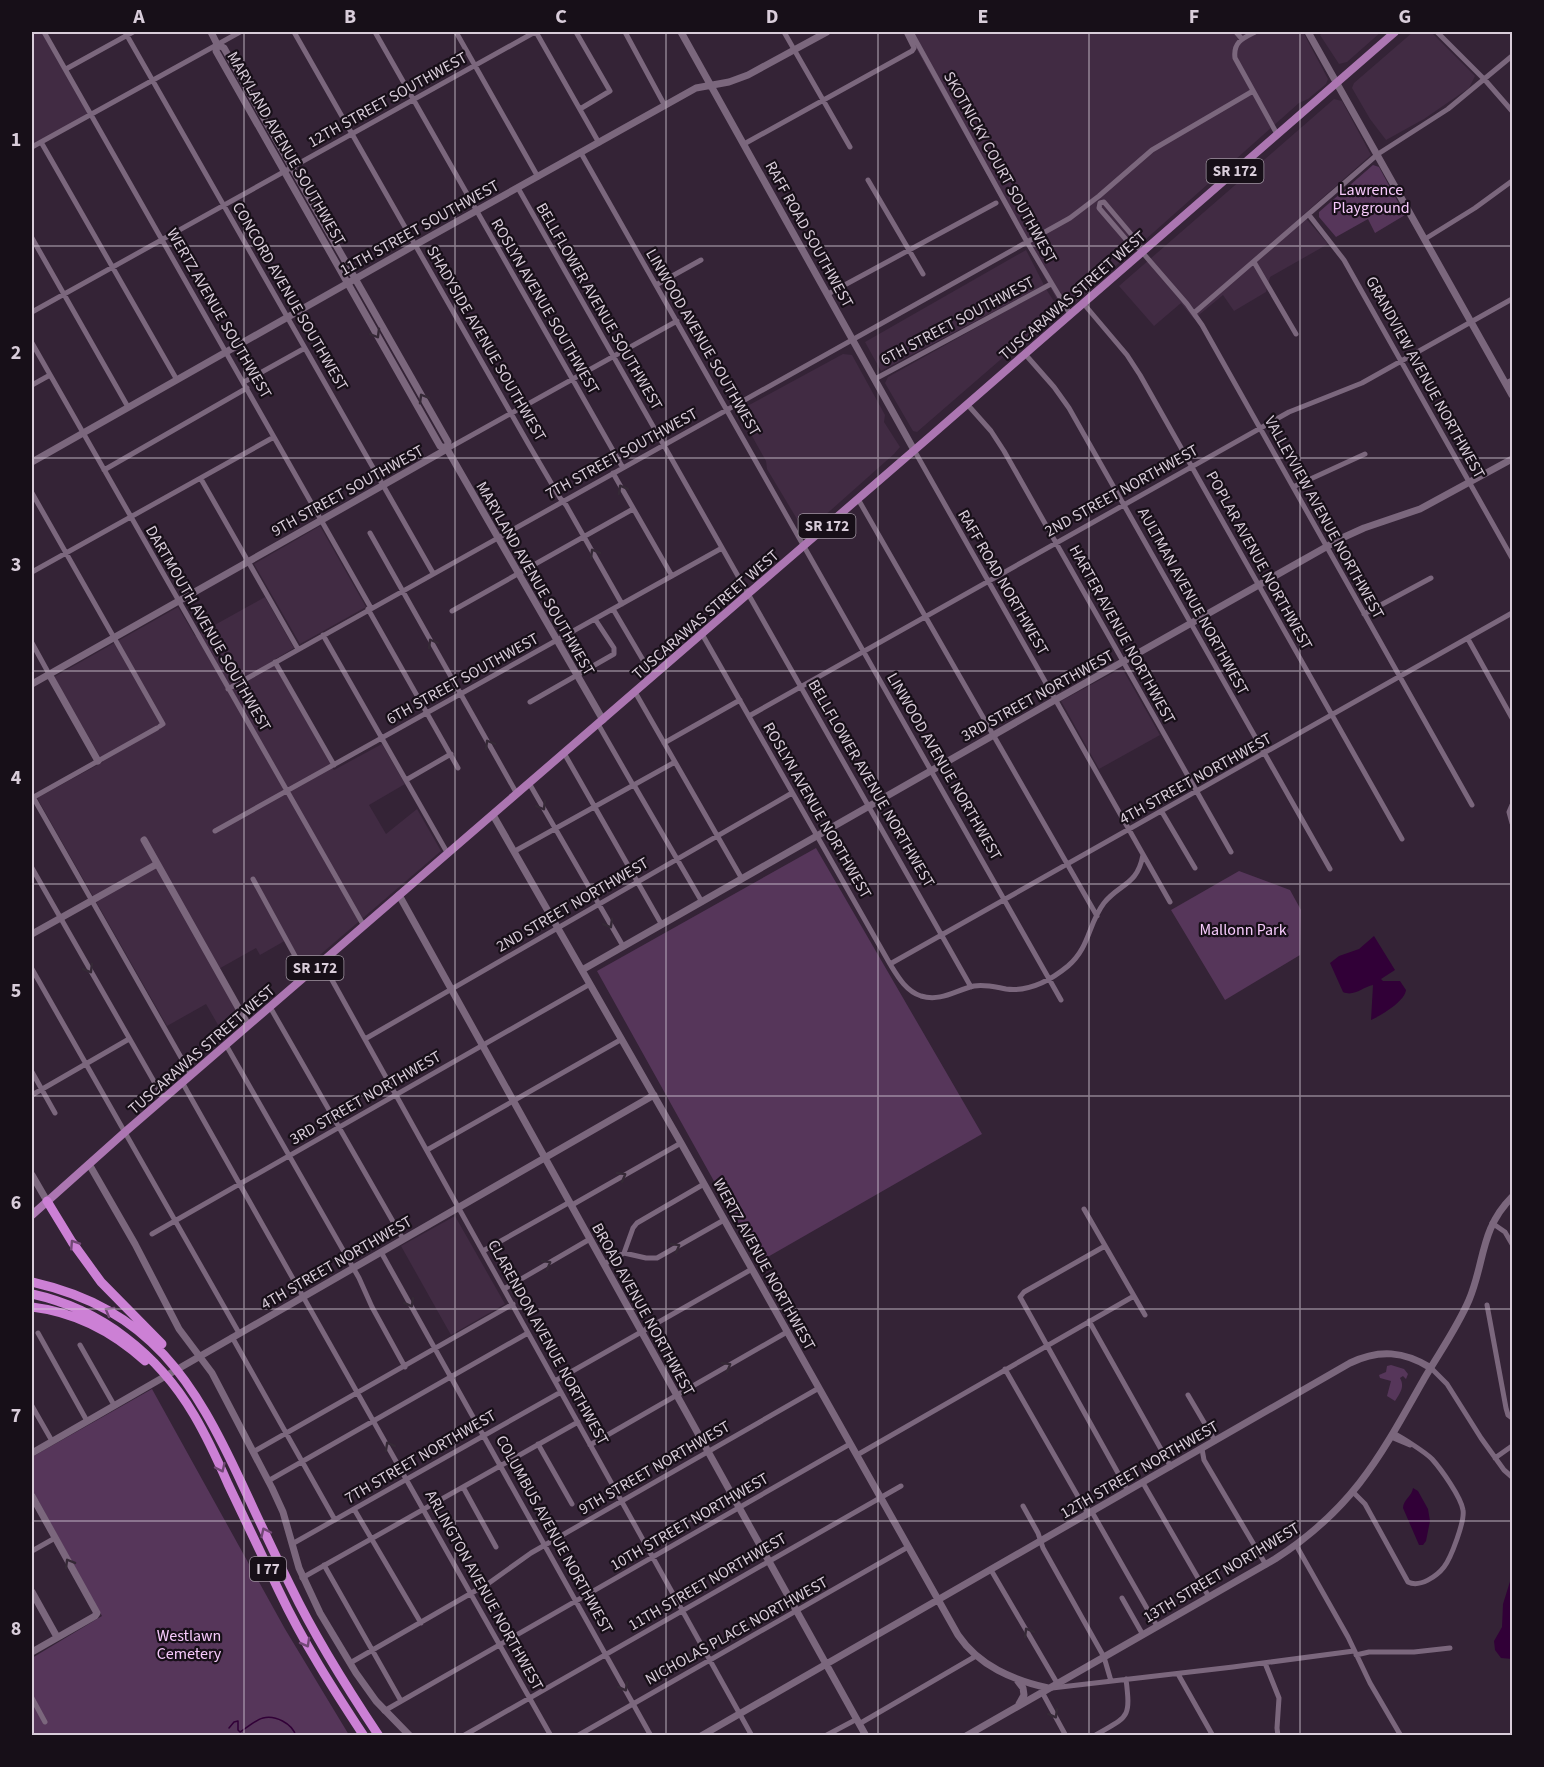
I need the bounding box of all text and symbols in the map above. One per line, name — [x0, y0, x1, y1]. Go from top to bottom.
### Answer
text: A — [132, 3, 145, 31]
text: B — [344, 3, 356, 31]
text: C — [555, 3, 567, 31]
text: D — [766, 3, 778, 31]
text: E — [978, 3, 988, 31]
text: F — [1189, 3, 1199, 31]
text: G — [1399, 3, 1411, 31]
street label: MARYLAND AVENUE SOUTHWEST — [221, 47, 351, 250]
street label: 12TH STREET SOUTHWEST — [304, 47, 471, 153]
street label: SKOTNICKY COURT SOUTHWEST — [938, 68, 1062, 268]
text: 1 — [11, 126, 21, 154]
street label: RAFF ROAD SOUTHWEST — [760, 157, 859, 312]
road number: SR 172 — [1206, 159, 1264, 183]
street label: 11TH STREET SOUTHWEST — [336, 175, 503, 281]
park label: Lawrence Playground — [1332, 179, 1410, 219]
street label: CONCORD AVENUE SOUTHWEST — [227, 198, 354, 395]
street label: BELLFLOWER AVENUE SOUTHWEST — [531, 199, 668, 415]
street label: ROSLYN AVENUE SOUTHWEST — [486, 215, 605, 399]
street label: WERTZ AVENUE SOUTHWEST — [161, 224, 277, 403]
street label: TUSCARAWAS STREET WEST — [994, 225, 1151, 366]
street label: SHADYSIDE AVENUE SOUTHWEST — [421, 242, 552, 446]
street label: LINWOOD AVENUE SOUTHWEST — [640, 245, 766, 441]
street label: 6TH STREET SOUTHWEST — [877, 271, 1039, 371]
street label: GRANDVIEW AVENUE NORTHWEST — [1360, 272, 1490, 483]
one-way arrow — [369, 328, 380, 338]
text: 2 — [11, 339, 21, 367]
one-way arrow — [419, 394, 430, 404]
street label: 7TH STREET SOUTHWEST — [541, 403, 702, 505]
street label: VALLEYVIEW AVENUE NORTHWEST — [1259, 412, 1389, 623]
street label: 2ND STREET NORTHWEST — [1041, 439, 1203, 542]
street label: 9TH STREET SOUTHWEST — [267, 440, 428, 542]
street label: POPLAR AVENUE NORTHWEST — [1201, 467, 1318, 654]
street label: MARYLAND AVENUE SOUTHWEST — [470, 477, 600, 680]
one-way arrow — [618, 484, 629, 495]
street label: AULTMAN AVENUE NORTHWEST — [1132, 504, 1254, 700]
street label: RAFF ROAD NORTHWEST — [952, 506, 1054, 660]
road number: SR 172 — [798, 514, 856, 538]
street label: DARTMOUTH AVENUE SOUTHWEST — [140, 522, 276, 736]
street label: HARTER AVENUE NORTHWEST — [1064, 541, 1181, 728]
street label: TUSCARAWAS STREET WEST — [627, 544, 784, 685]
one-way arrow — [589, 549, 601, 559]
text: 3 — [11, 551, 21, 579]
street label: 6TH STREET SOUTHWEST — [382, 628, 543, 730]
one-way arrow — [427, 639, 439, 650]
street label: 3RD STREET NORTHWEST — [957, 645, 1118, 747]
street label: LINWOOD AVENUE NORTHWEST — [881, 669, 1007, 865]
street label: BELLFLOWER AVENUE NORTHWEST — [802, 676, 940, 892]
street label: ROSLYN AVENUE NORTHWEST — [758, 718, 877, 903]
street label: 4TH STREET NORTHWEST — [1115, 728, 1276, 830]
one-way arrow — [485, 740, 496, 750]
text: 4 — [11, 764, 22, 792]
one-way arrow — [535, 800, 547, 810]
street label: 2ND STREET NORTHWEST — [492, 852, 653, 958]
one-way arrow — [602, 918, 614, 928]
park label: Mallonn Park — [1199, 919, 1287, 941]
road number: SR 172 — [286, 956, 344, 980]
one-way arrow — [81, 963, 93, 973]
text: 5 — [11, 977, 21, 1005]
street label: TUSCARAWAS STREET WEST — [123, 979, 280, 1120]
street label: 3RD STREET NORTHWEST — [286, 1045, 446, 1150]
one-way arrow — [616, 1172, 627, 1183]
street label: WERTZ AVENUE NORTHWEST — [708, 1175, 821, 1355]
text: 6 — [11, 1189, 21, 1217]
street label: 4TH STREET NORTHWEST — [257, 1210, 417, 1315]
street label: BROAD AVENUE NORTHWEST — [586, 1219, 700, 1400]
street label: CLARENDON AVENUE NORTHWEST — [482, 1236, 614, 1449]
one-way arrow — [69, 1240, 81, 1250]
one-way arrow — [670, 1243, 680, 1254]
one-way arrow — [541, 1259, 551, 1271]
one-way arrow — [403, 1296, 414, 1307]
one-way arrow — [105, 1307, 115, 1318]
one-way arrow — [721, 1361, 732, 1373]
text: 7 — [11, 1402, 21, 1430]
street label: 7TH STREET NORTHWEST — [341, 1404, 501, 1509]
street label: 9TH STREET NORTHWEST — [575, 1415, 735, 1520]
street label: 12TH STREET NORTHWEST — [1056, 1415, 1223, 1524]
street label: COLUMBUS AVENUE NORTHWEST — [490, 1431, 618, 1638]
one-way arrow — [385, 1442, 396, 1453]
one-way arrow — [213, 1462, 225, 1473]
street label: 10TH STREET NORTHWEST — [606, 1467, 773, 1576]
street label: ARLINGTON AVENUE NORTHWEST — [420, 1486, 549, 1695]
street label: 13TH STREET NORTHWEST — [1139, 1517, 1304, 1628]
street label: 11TH STREET NORTHWEST — [624, 1527, 791, 1636]
one-way arrow — [260, 1528, 272, 1539]
road number: I 77 — [250, 1557, 286, 1581]
one-way arrow — [65, 1559, 76, 1569]
street label: NICHOLAS PLACE NORTHWEST — [641, 1571, 832, 1690]
text: 8 — [11, 1615, 21, 1643]
park label: Westlawn Cemetery — [157, 1625, 222, 1665]
one-way arrow — [1024, 1628, 1035, 1639]
one-way arrow — [299, 1637, 311, 1648]
one-way arrow — [617, 1681, 629, 1692]
one-way arrow — [1047, 1707, 1058, 1718]

